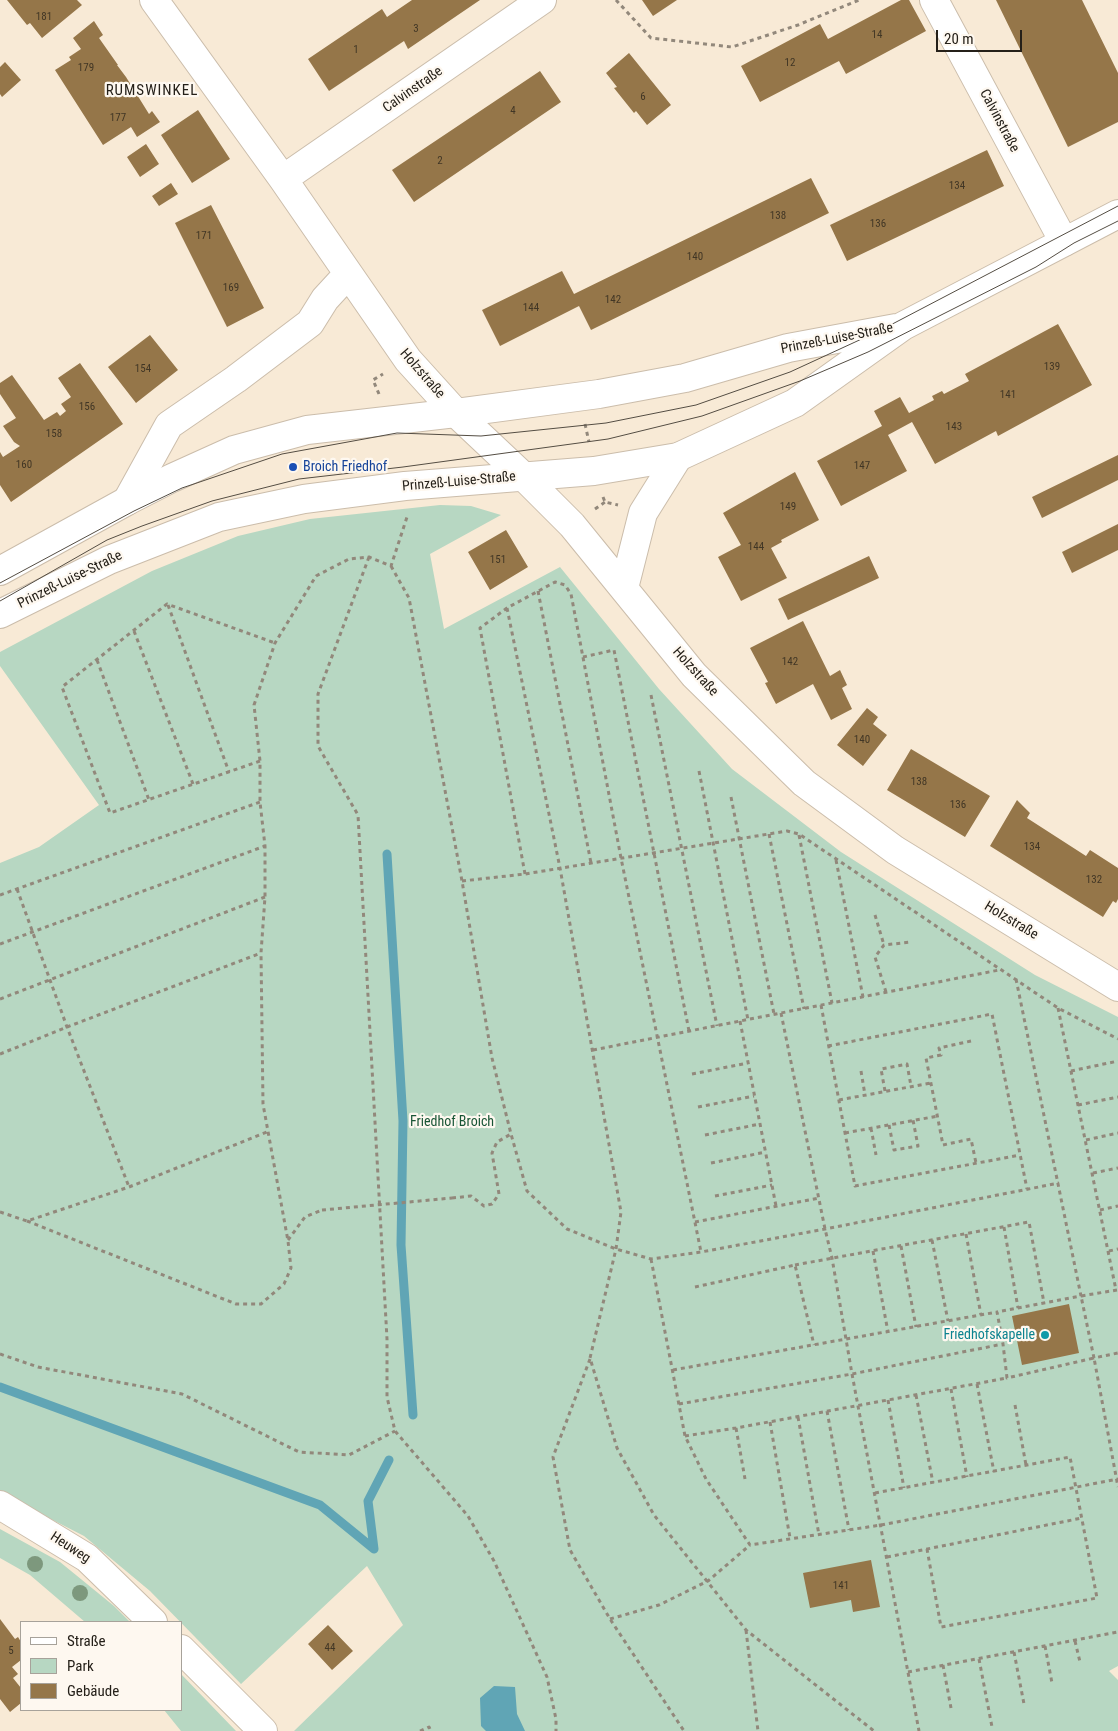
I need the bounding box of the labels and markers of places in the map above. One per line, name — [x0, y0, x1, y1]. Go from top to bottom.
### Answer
place label: Broich Friedhof — [303, 459, 387, 475]
marker: Broich Friedhof — [287, 461, 299, 473]
place label: Friedhofskapelle — [943, 1327, 1035, 1343]
marker: Friedhofskapelle — [1039, 1329, 1051, 1341]

